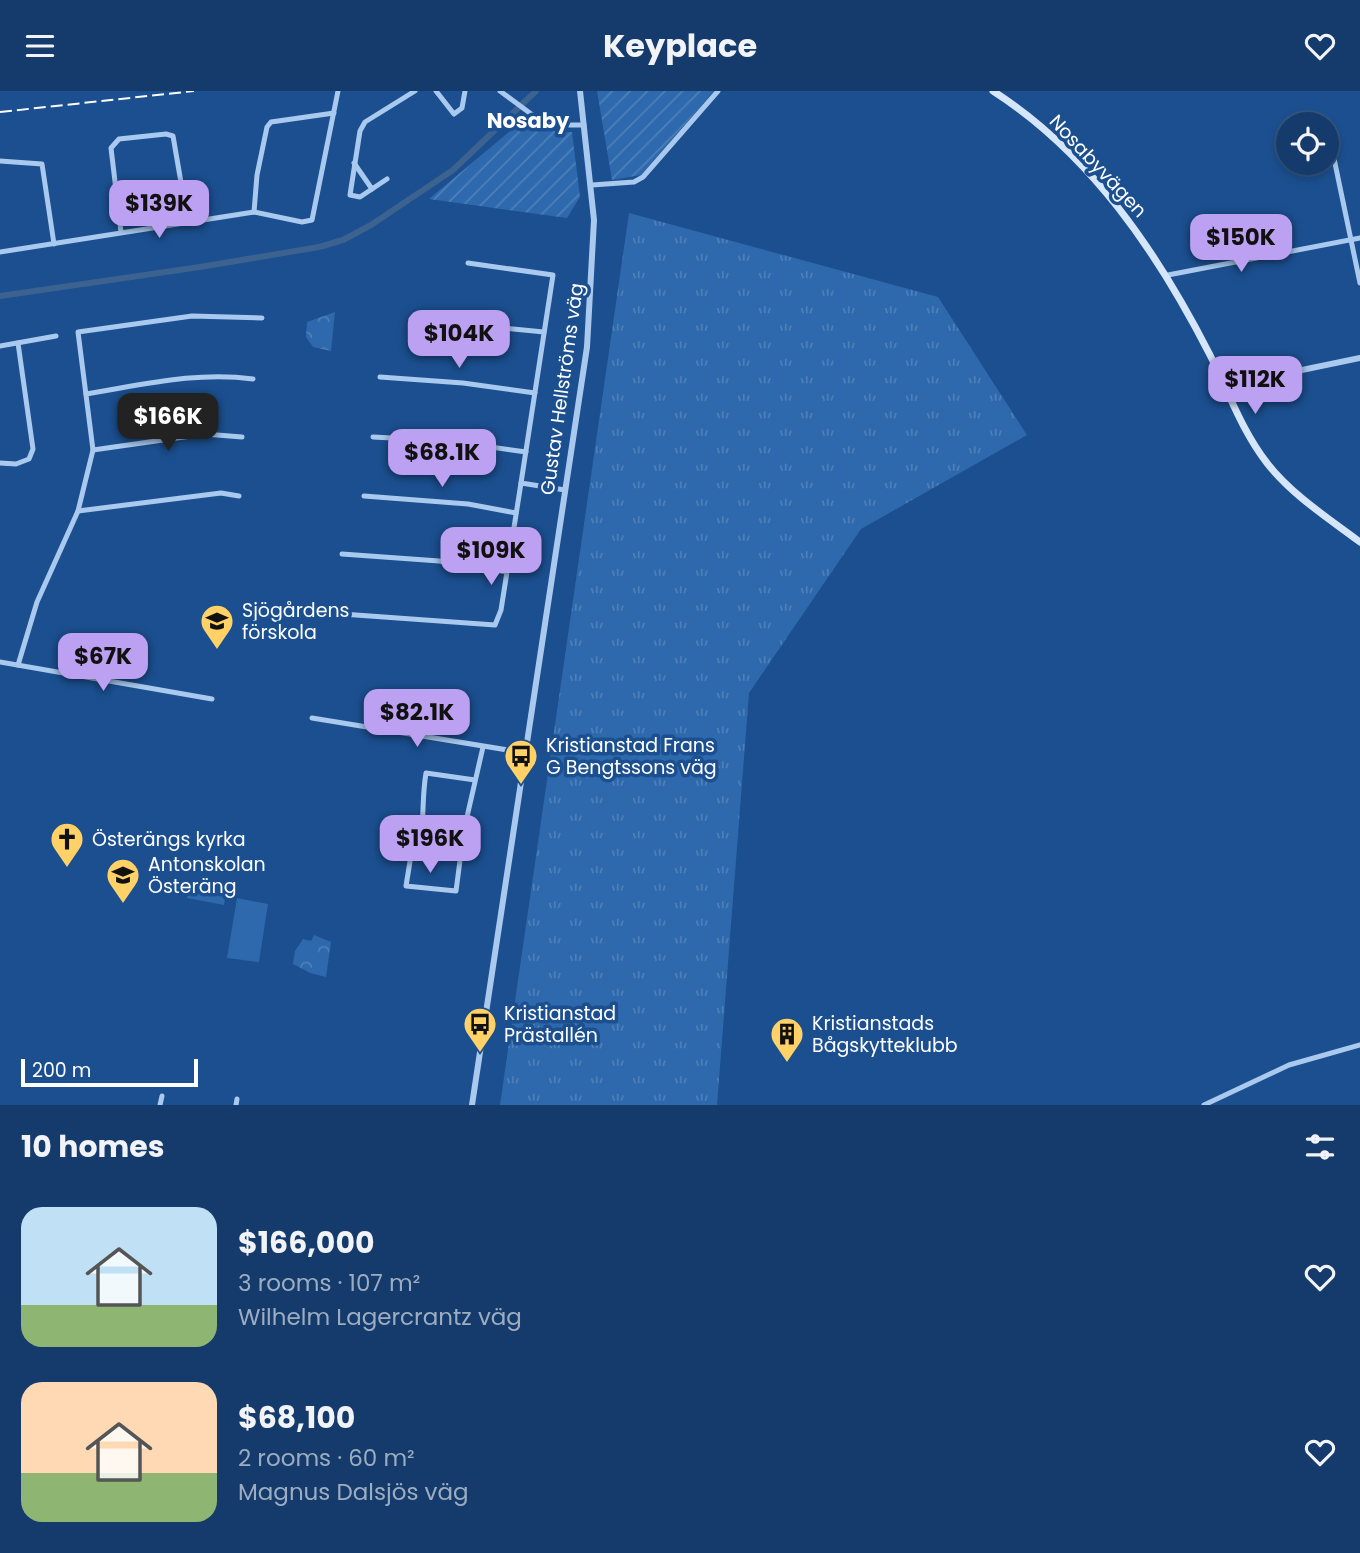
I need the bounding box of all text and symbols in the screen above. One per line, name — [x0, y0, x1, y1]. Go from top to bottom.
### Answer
text: Keyplace — [603, 23, 757, 68]
icon: menu — [21, 27, 59, 65]
icon: heart — [1301, 27, 1339, 65]
district label: Nosaby — [487, 106, 570, 135]
street label: Nosabyvägen — [1043, 108, 1153, 224]
map controls — [1276, 112, 1339, 175]
button: locate — [1276, 112, 1339, 175]
pin: $139K — [110, 181, 208, 240]
text: $139K — [125, 187, 193, 219]
pin: $150K — [1192, 215, 1290, 274]
text: $150K — [1206, 221, 1276, 253]
street label: Gustav Hellströms väg — [534, 281, 590, 497]
pin: $104K — [410, 310, 508, 370]
text: $104K — [424, 317, 494, 349]
pin: $112K — [1206, 357, 1304, 416]
text: $112K — [1224, 363, 1286, 395]
pin: $166K — [119, 393, 217, 453]
text: $166K — [133, 400, 203, 432]
pin: $68.1K — [385, 429, 499, 489]
text: $68.1K — [404, 436, 480, 468]
pin: $109K — [442, 527, 540, 587]
text: $109K — [457, 534, 525, 566]
place label: Sjögårdens förskola — [242, 597, 350, 646]
school or university icon: Sjögårdens förskola — [198, 602, 236, 651]
pin: $67K — [62, 633, 144, 693]
text: $67K — [74, 640, 132, 672]
pin: $82.1K — [360, 689, 474, 749]
text: $82.1K — [380, 696, 454, 728]
place label: Kristianstad Frans G Bengtssons väg — [546, 732, 717, 781]
bus stop icon: Kristianstad Frans G Bengtssons väg — [502, 737, 540, 786]
pin: $196K — [381, 815, 479, 875]
church icon: Österängs kyrka — [48, 820, 86, 869]
text: $196K — [396, 822, 464, 854]
place label: Österängs kyrka — [92, 826, 246, 853]
place label: Antonskolan Österäng — [148, 851, 266, 900]
school or university icon: Antonskolan Österäng — [104, 856, 142, 905]
place label: Kristianstad Prästallén — [504, 1000, 616, 1049]
bus stop icon: Kristianstad Prästallén — [461, 1005, 499, 1054]
place label: Kristianstads Bågskytteklubb — [812, 1010, 958, 1059]
building icon: Kristianstads Bågskytteklubb — [768, 1015, 806, 1064]
scale bar — [21, 1056, 198, 1088]
text: 200 m — [32, 1057, 91, 1084]
text: 10 homes — [21, 1125, 165, 1168]
icon: filters — [1301, 1128, 1339, 1166]
text: $166,000 — [238, 1221, 375, 1264]
icon: home — [77, 1235, 161, 1319]
icon: heart — [1301, 1258, 1339, 1296]
text: 3 rooms · 107 m² — [238, 1267, 420, 1299]
text: Wilhelm Lagercrantz väg — [238, 1301, 522, 1333]
text: $68,100 — [238, 1396, 355, 1439]
icon: home — [77, 1410, 161, 1494]
icon: heart — [1301, 1433, 1339, 1471]
text: 2 rooms · 60 m² — [238, 1442, 415, 1474]
text: Magnus Dalsjös väg — [238, 1476, 469, 1508]

